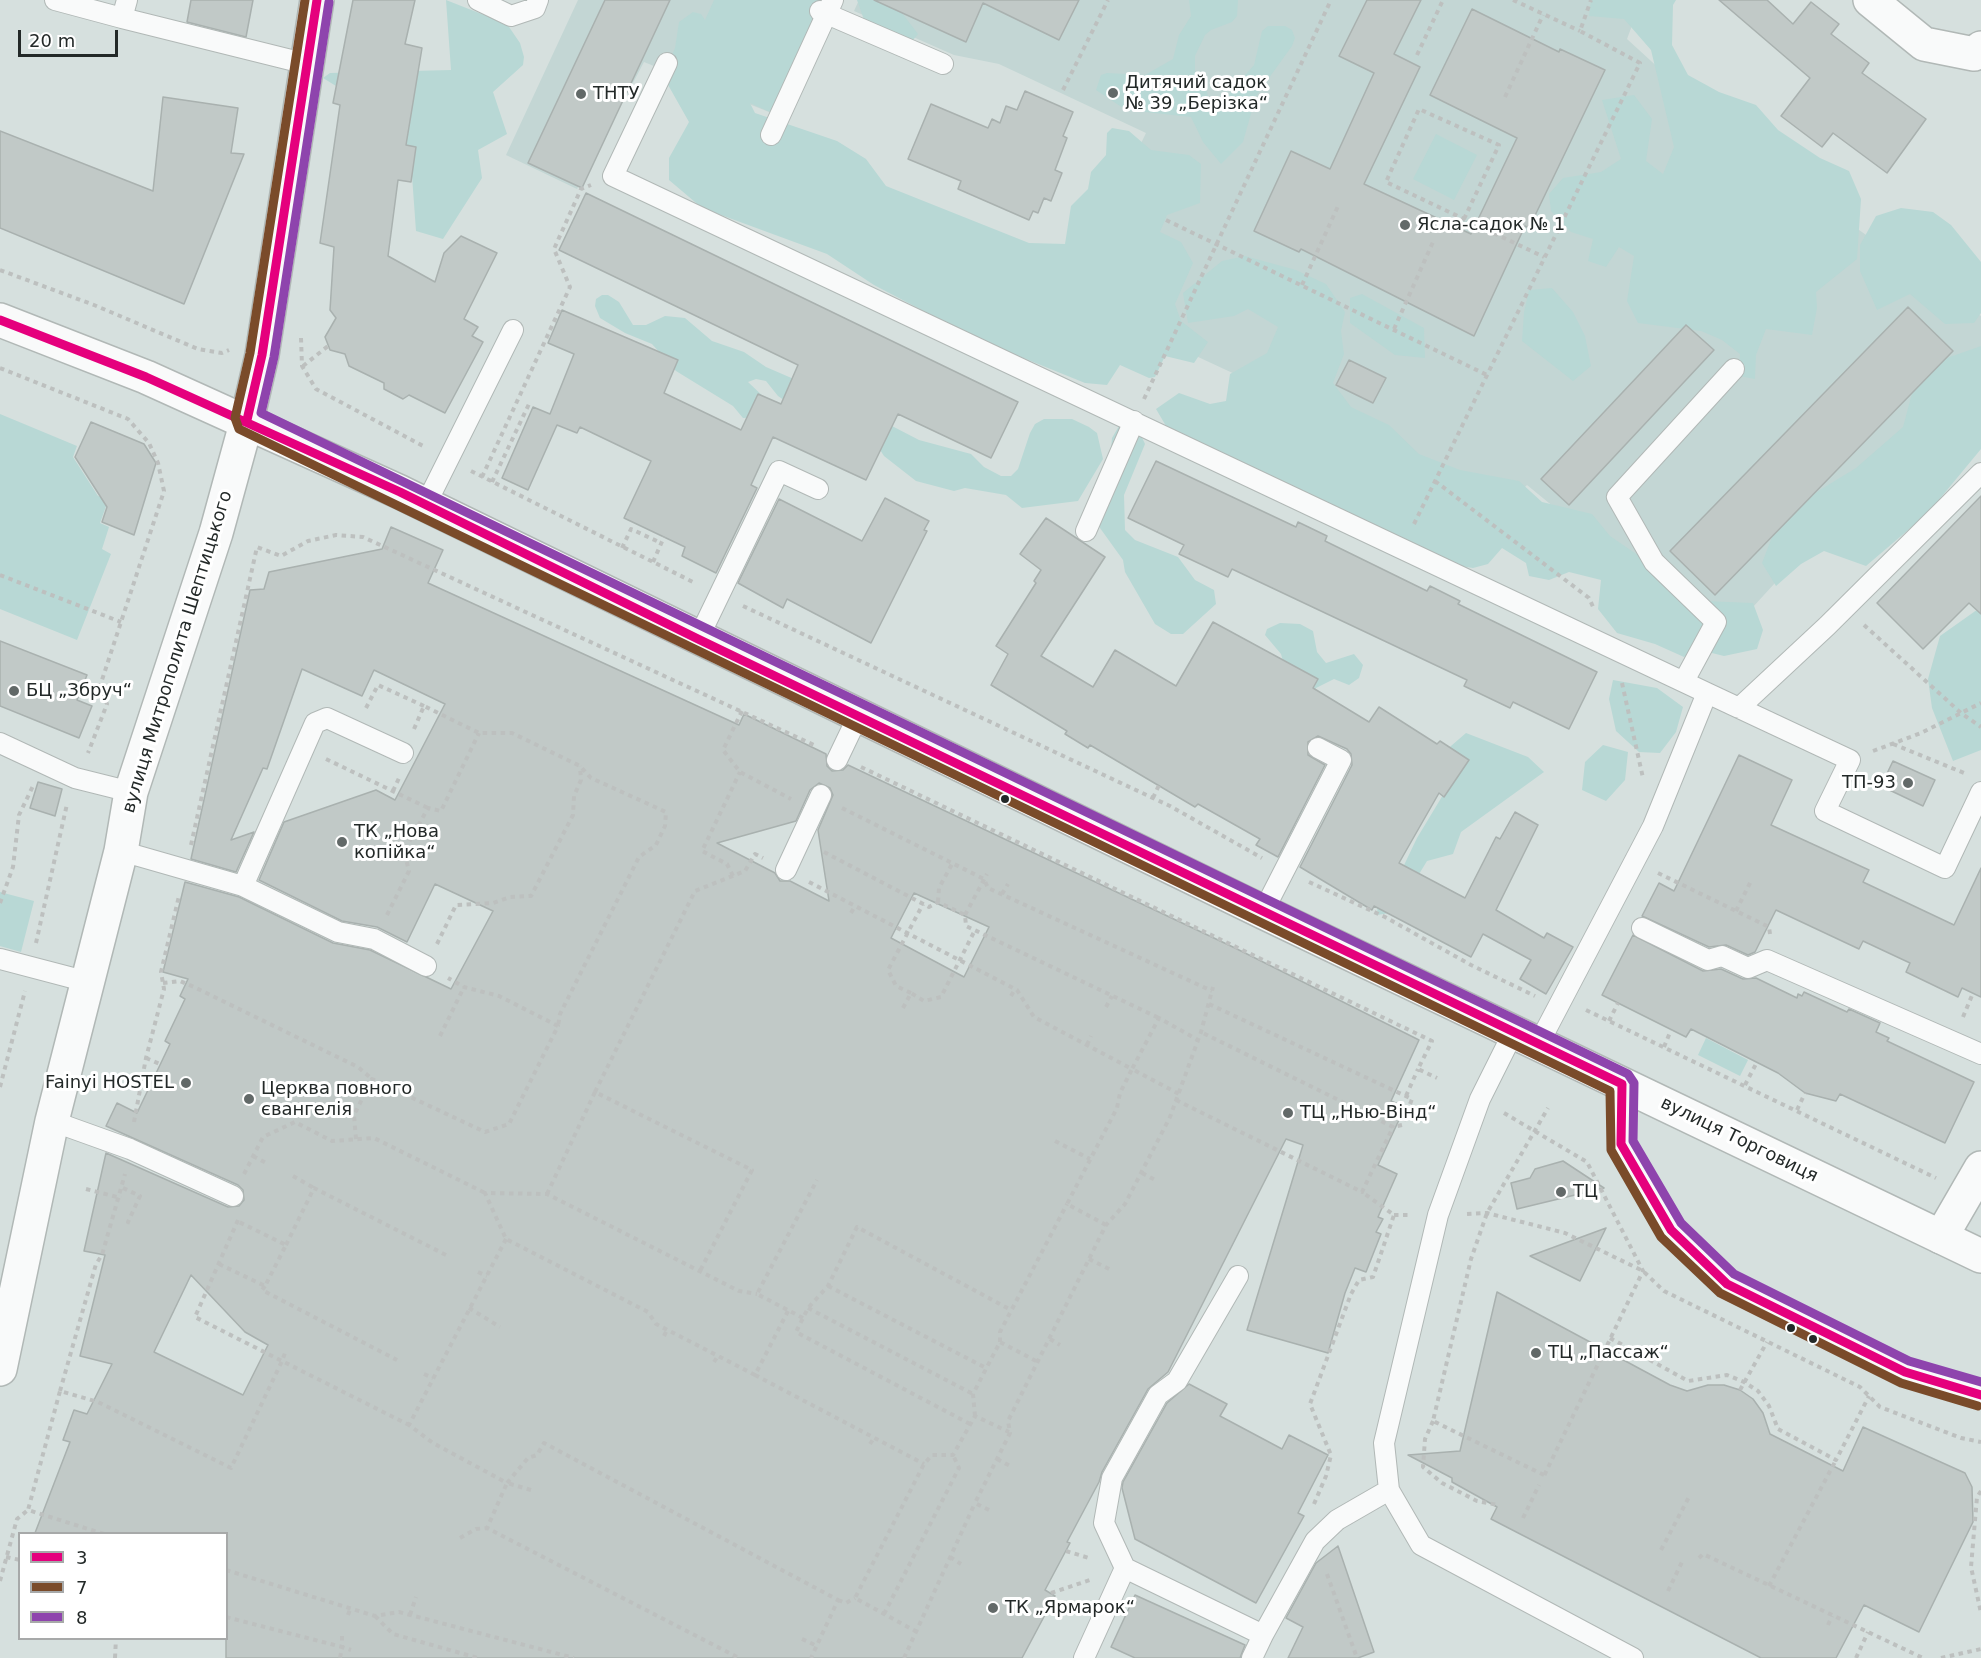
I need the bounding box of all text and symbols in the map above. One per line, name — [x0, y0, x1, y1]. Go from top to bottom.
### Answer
scale bar — [21, 18, 122, 56]
text: 20 m — [29, 30, 75, 51]
place label: Дитячий садок № 39 „Берізка“ — [1125, 72, 1268, 115]
place label: ТНТУ — [593, 83, 639, 105]
marker: Дитячий садок № 39 „Берізка“ — [1106, 86, 1120, 100]
marker: ТНТУ — [574, 87, 588, 101]
place label: Ясла-садок № 1 — [1417, 214, 1565, 236]
marker: Ясла-садок № 1 — [1398, 218, 1412, 232]
street label: вулиця Митрополита Шептицького — [119, 488, 237, 816]
place label: БЦ „Збруч“ — [26, 680, 132, 702]
marker: БЦ „Збруч“ — [7, 684, 21, 698]
place label: ТП-93 — [1842, 772, 1896, 794]
marker: ТП-93 — [1901, 776, 1915, 790]
unlabelled marker — [999, 793, 1011, 805]
place label: ТК „Нова копійка“ — [354, 821, 439, 864]
marker: ТК „Нова копійка“ — [335, 835, 349, 849]
place label: Fainyi HOSTEL — [45, 1072, 174, 1094]
marker: Fainyi HOSTEL — [179, 1076, 193, 1090]
place label: Церква повного євангелія — [261, 1078, 412, 1120]
marker: Церква повного євангелія — [242, 1092, 256, 1106]
street label: вулиця Торговиця — [1657, 1092, 1821, 1188]
place label: ТЦ „Нью-Вінд“ — [1300, 1102, 1437, 1124]
marker: ТЦ „Нью-Вінд“ — [1281, 1106, 1295, 1120]
place label: ТЦ — [1573, 1181, 1598, 1203]
marker: ТЦ — [1554, 1185, 1568, 1199]
unlabelled marker — [1785, 1322, 1797, 1334]
unlabelled marker — [1807, 1333, 1819, 1345]
place label: ТЦ „Пассаж“ — [1548, 1342, 1669, 1364]
marker: ТЦ „Пассаж“ — [1529, 1346, 1543, 1360]
legend — [18, 1532, 228, 1640]
text: 3 — [76, 1547, 87, 1568]
text: 7 — [76, 1577, 87, 1598]
place label: ТК „Ярмарок“ — [1005, 1597, 1135, 1619]
marker: ТК „Ярмарок“ — [986, 1601, 1000, 1615]
text: 8 — [76, 1607, 87, 1628]

